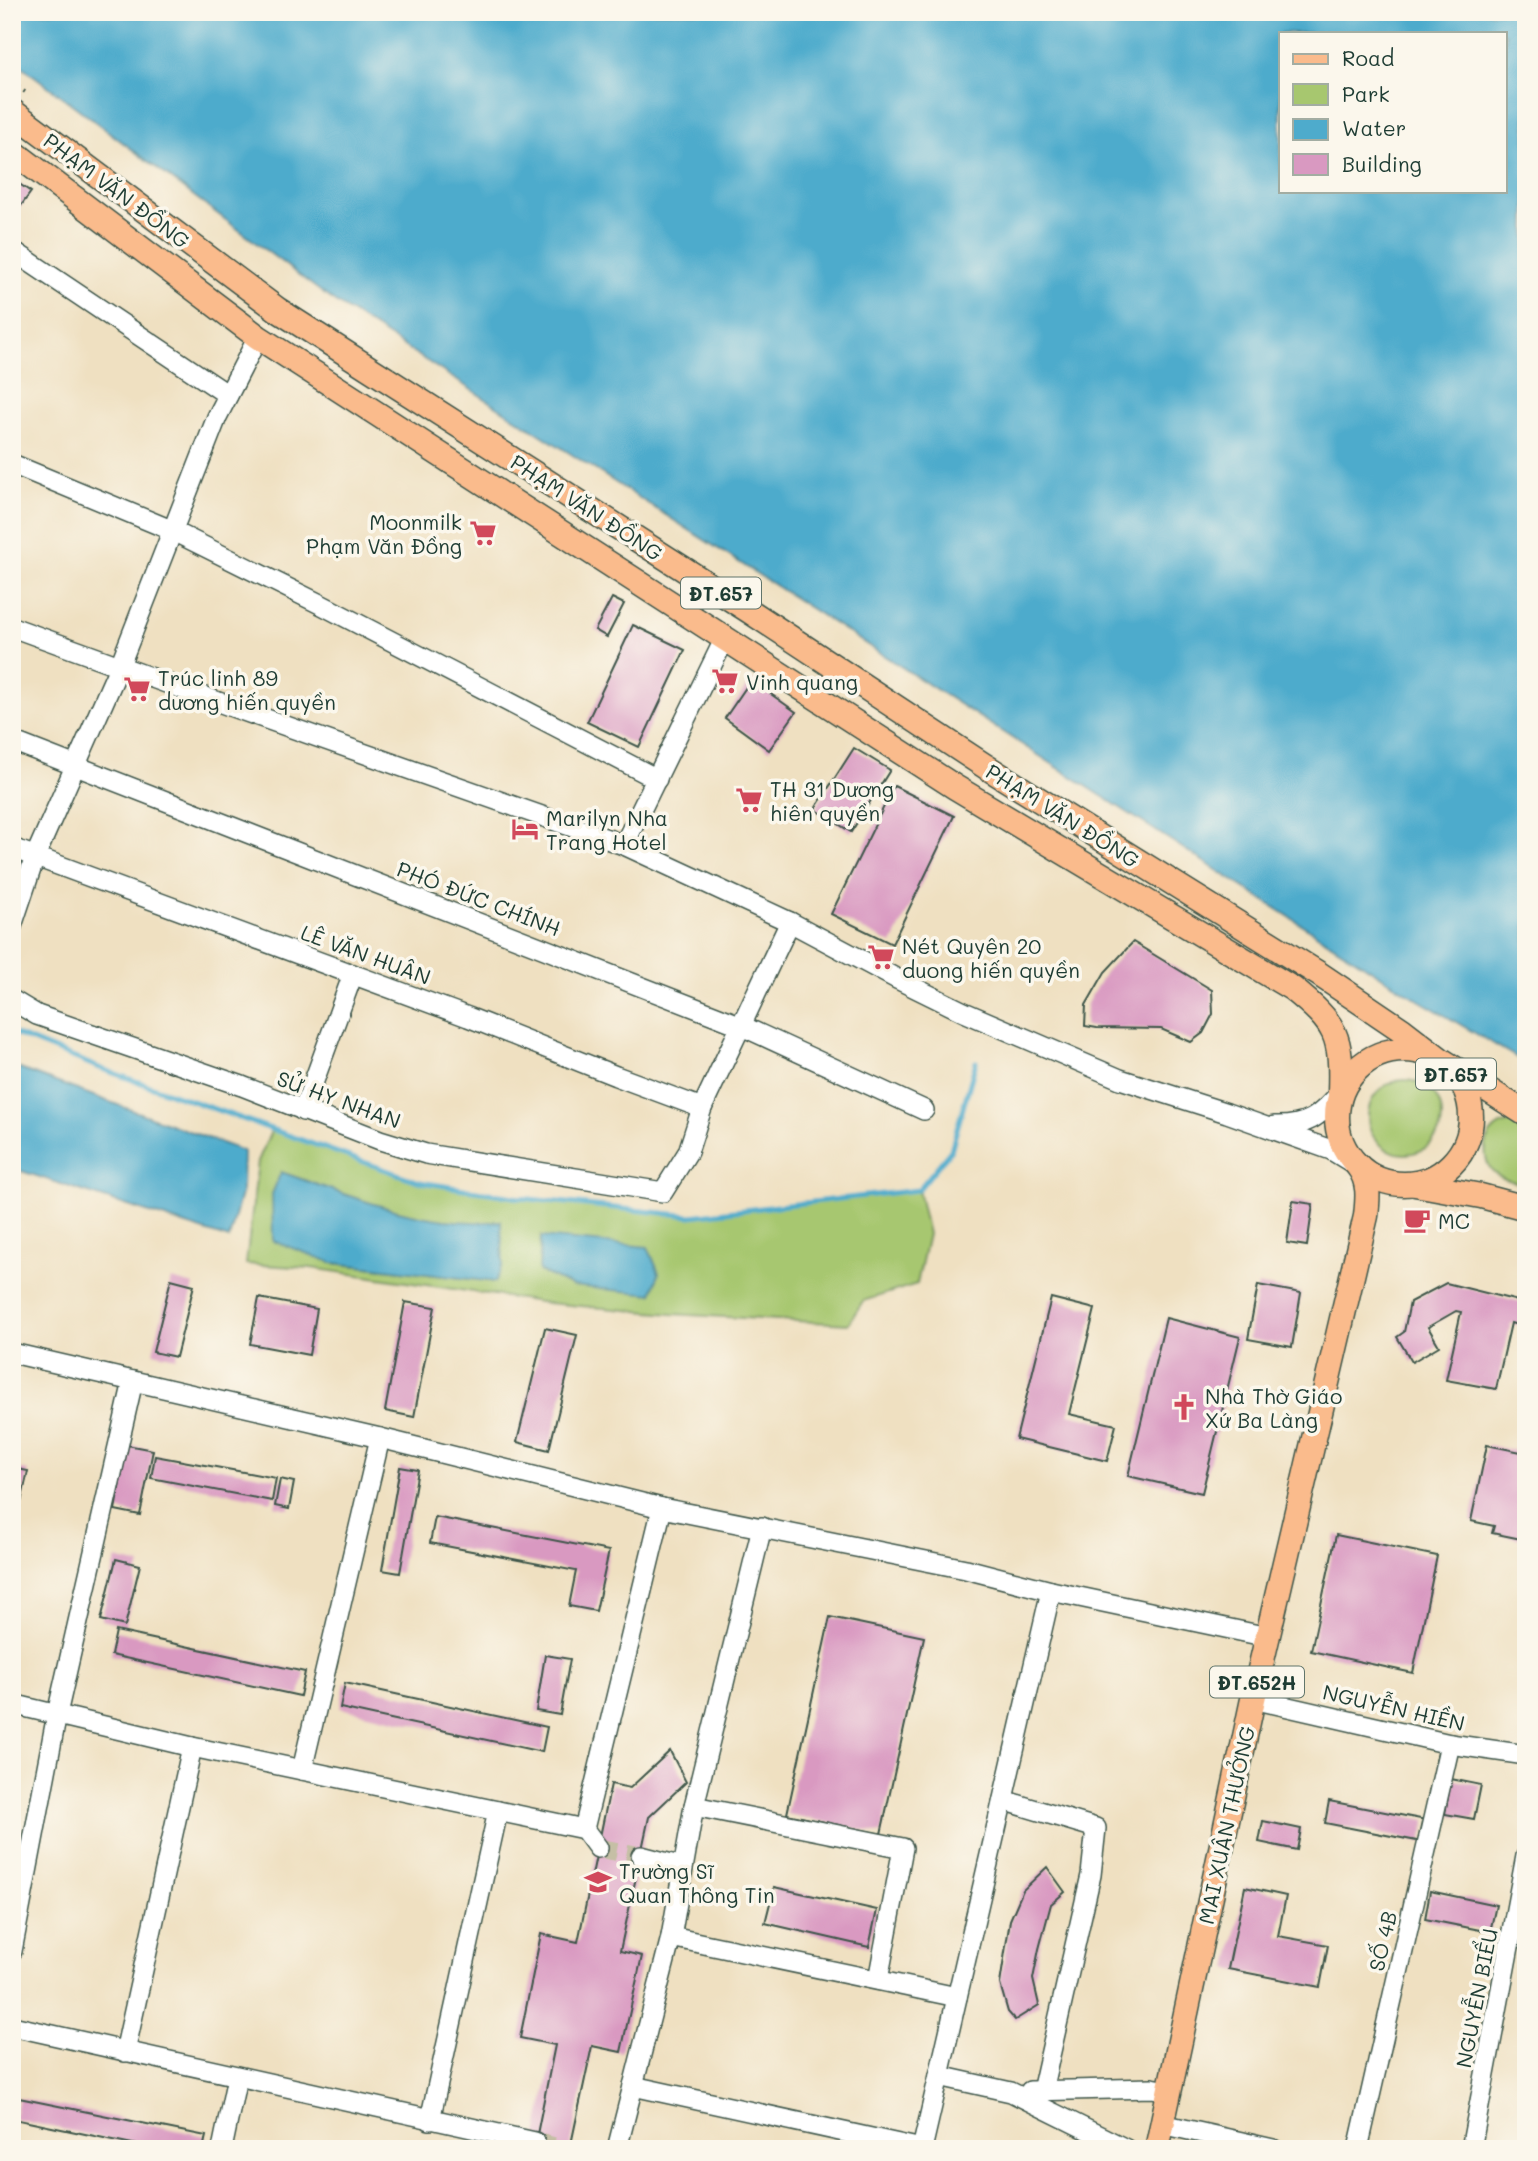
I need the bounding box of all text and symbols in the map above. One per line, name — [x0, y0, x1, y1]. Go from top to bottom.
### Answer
legend — [1279, 32, 1506, 192]
text: Road — [1342, 44, 1394, 71]
text: Park — [1342, 80, 1390, 107]
text: Water — [1342, 114, 1406, 141]
street label: PHẠM VĂN ĐỒNG — [39, 126, 195, 254]
text: Building — [1342, 150, 1422, 177]
street label: PHẠM VĂN ĐỒNG — [506, 448, 668, 566]
place label: Moonmilk Phạm Văn Đồng — [306, 508, 462, 559]
supermarket icon: Moonmilk Phạm Văn Đồng — [468, 518, 498, 548]
road number: ĐT.657 — [681, 578, 761, 608]
place label: Trúc linh 89 dương hiến quyền — [158, 664, 336, 715]
supermarket icon: Vinh quang — [710, 666, 740, 696]
place label: Vinh quang — [746, 668, 858, 695]
supermarket icon: Trúc linh 89 dương hiến quyền — [122, 674, 152, 704]
street label: PHẠM VĂN ĐỒNG — [981, 757, 1145, 873]
place label: TH 31 Dương hiên quyền — [770, 775, 894, 826]
supermarket icon: TH 31 Dương hiên quyền — [734, 785, 764, 815]
place label: Marilyn Nha Trang Hotel — [546, 804, 668, 855]
hotel icon: Marilyn Nha Trang Hotel — [510, 814, 540, 844]
street label: PHÓ ĐỨC CHÍNH — [393, 854, 565, 942]
street label: LÊ VĂN HUÂN — [298, 918, 434, 990]
place label: Nét Quyên 20 duong hiến quyền — [902, 932, 1080, 983]
supermarket icon: Nét Quyên 20 duong hiến quyền — [866, 942, 896, 972]
road number: ĐT.657 — [1416, 1058, 1496, 1090]
street label: SỬ HY NHAN — [273, 1064, 405, 1134]
cafe icon: MC — [1402, 1205, 1432, 1235]
place label: MC — [1438, 1207, 1470, 1234]
place label: Nhà Thờ Giáo Xứ Ba Làng — [1205, 1382, 1342, 1433]
church icon: Nhà Thờ Giáo Xứ Ba Làng — [1169, 1392, 1199, 1422]
road number: ĐT.652H — [1210, 1666, 1304, 1698]
street label: NGUYỄN HIỀN — [1320, 1677, 1468, 1736]
street label: MAI XUÂN THƯỞNG — [1192, 1723, 1260, 1927]
place label: Trường Sĩ Quan Thông Tin — [619, 1857, 775, 1908]
school or university icon: Trường Sĩ Quan Thông Tin — [583, 1867, 613, 1897]
street label: SỐ 4B — [1362, 1908, 1402, 1974]
street label: NGUYỄN BIỂU — [1448, 1926, 1503, 2070]

